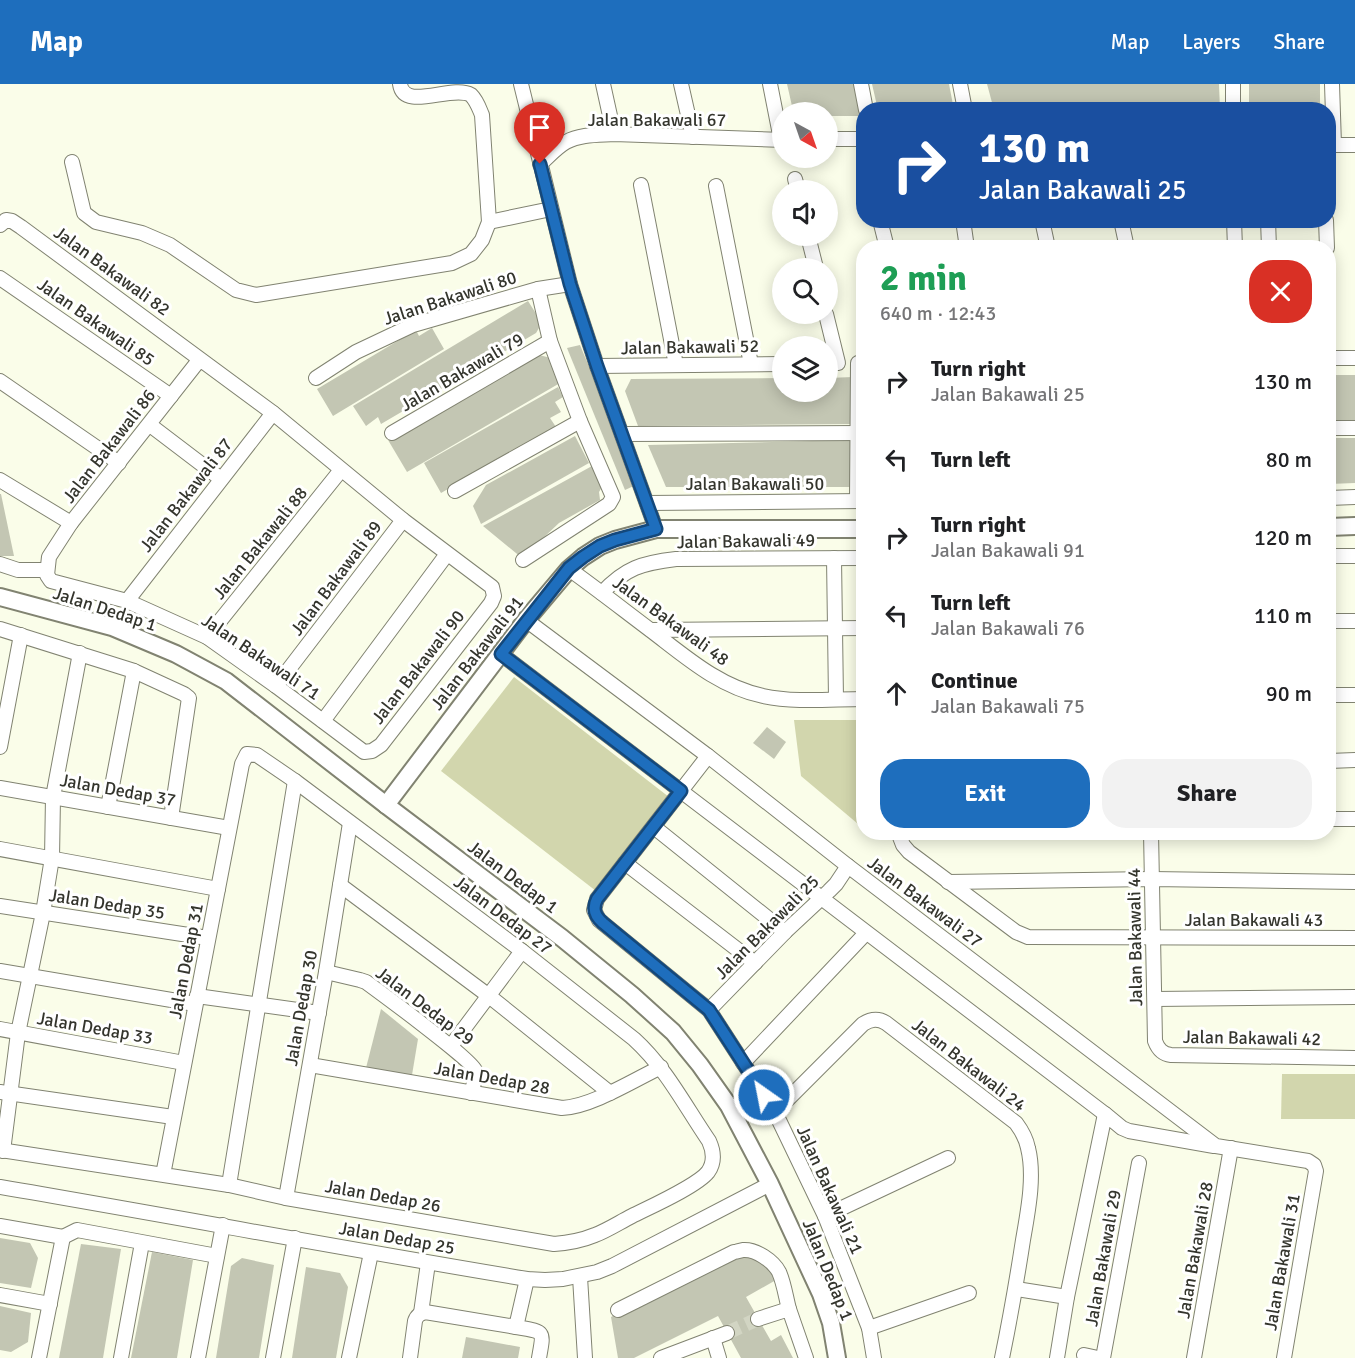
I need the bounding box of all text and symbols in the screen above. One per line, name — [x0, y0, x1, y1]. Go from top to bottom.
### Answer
text: Map — [30, 25, 83, 59]
text: Map — [1111, 29, 1149, 55]
text: Layers — [1182, 29, 1240, 55]
text: Share — [1273, 29, 1325, 55]
pin — [514, 102, 565, 164]
north arrow — [772, 102, 838, 168]
map controls — [772, 102, 838, 402]
street label: Jalan Bakawali 67 — [588, 109, 726, 131]
icon: arrive — [523, 111, 556, 144]
text: 130 m — [979, 123, 1090, 174]
icon: right — [880, 126, 958, 204]
text: Jalan Bakawali 25 — [979, 174, 1187, 207]
button: sound — [772, 180, 838, 246]
street label: Jalan Bakawali 82 — [50, 221, 174, 321]
text: 2 min — [880, 256, 967, 301]
button: search — [772, 258, 838, 324]
button: close — [1249, 260, 1312, 323]
street label: Jalan Bakawali 80 — [381, 266, 519, 330]
street label: Jalan Bakawali 85 — [33, 273, 159, 371]
text: 640 m · 12:43 — [880, 301, 996, 326]
street label: Jalan Bakawali 79 — [397, 328, 527, 416]
street label: Jalan Bakawali 52 — [621, 335, 759, 359]
button: layers — [772, 336, 838, 402]
text: Turn right — [931, 355, 1026, 382]
icon: right — [880, 365, 913, 398]
text: 130 m — [1254, 368, 1312, 395]
text: Jalan Bakawali 25 — [931, 382, 1085, 407]
street label: Jalan Bakawali 86 — [58, 385, 160, 507]
street label: Jalan Bakawali 87 — [135, 434, 237, 556]
icon: left — [880, 443, 913, 476]
text: Turn left — [931, 446, 1011, 473]
text: 80 m — [1266, 446, 1312, 473]
street label: Jalan Bakawali 50 — [686, 473, 824, 495]
street label: Jalan Bakawali 88 — [208, 482, 312, 604]
text: Turn right — [931, 511, 1026, 538]
street label: Jalan Bakawali 89 — [286, 516, 386, 640]
icon: right — [880, 521, 913, 554]
text: 120 m — [1254, 524, 1312, 551]
street label: Jalan Bakawali 49 — [677, 529, 815, 553]
text: Jalan Bakawali 91 — [931, 538, 1085, 563]
street label: Jalan Bakawali 48 — [609, 571, 733, 671]
street label: Jalan Dedap 1 — [50, 582, 160, 636]
text: Turn left — [931, 589, 1011, 616]
street label: Jalan Bakawali 91 — [426, 592, 528, 714]
icon: left — [880, 599, 913, 632]
text: 110 m — [1254, 602, 1312, 629]
street label: Jalan Bakawali 90 — [367, 606, 469, 728]
street label: Jalan Bakawali 71 — [198, 609, 324, 705]
text: Jalan Bakawali 76 — [931, 616, 1085, 641]
text: Continue — [931, 667, 1018, 694]
icon: ahead — [880, 677, 913, 710]
text: 90 m — [1266, 680, 1312, 707]
text: Jalan Bakawali 75 — [931, 694, 1085, 719]
button: Exit — [880, 759, 1090, 828]
button: Share — [1102, 759, 1312, 828]
street label: Jalan Dedap 37 — [58, 769, 178, 811]
street label: Jalan Dedap 1 — [463, 836, 563, 918]
street label: Jalan Bakawali 27 — [863, 852, 987, 952]
street label: Jalan Bakawali 44 — [1123, 867, 1147, 1006]
street label: Jalan Bakawali 25 — [710, 870, 824, 984]
street label: Jalan Dedap 27 — [450, 871, 556, 959]
street label: Jalan Dedap 35 — [47, 884, 167, 924]
street label: Jalan Dedap 31 — [164, 901, 208, 1021]
street label: Jalan Bakawali 43 — [1185, 909, 1323, 931]
street label: Jalan Dedap 30 — [280, 948, 322, 1068]
street label: Jalan Dedap 29 — [372, 962, 478, 1050]
street label: Jalan Dedap 33 — [35, 1007, 155, 1049]
street label: Jalan Bakawali 24 — [908, 1014, 1030, 1116]
street label: Jalan Bakawali 42 — [1183, 1026, 1321, 1050]
street label: Jalan Dedap 28 — [432, 1057, 552, 1099]
position arrow — [732, 1063, 796, 1127]
street label: Jalan Bakawali 21 — [792, 1122, 868, 1258]
street label: Jalan Dedap 26 — [323, 1175, 443, 1217]
street label: Jalan Bakawali 28 — [1172, 1180, 1218, 1320]
street label: Jalan Bakawali 29 — [1080, 1188, 1126, 1328]
street label: Jalan Bakawali 31 — [1259, 1192, 1305, 1332]
street label: Jalan Dedap 1 — [798, 1216, 858, 1324]
street label: Jalan Dedap 25 — [337, 1217, 457, 1259]

